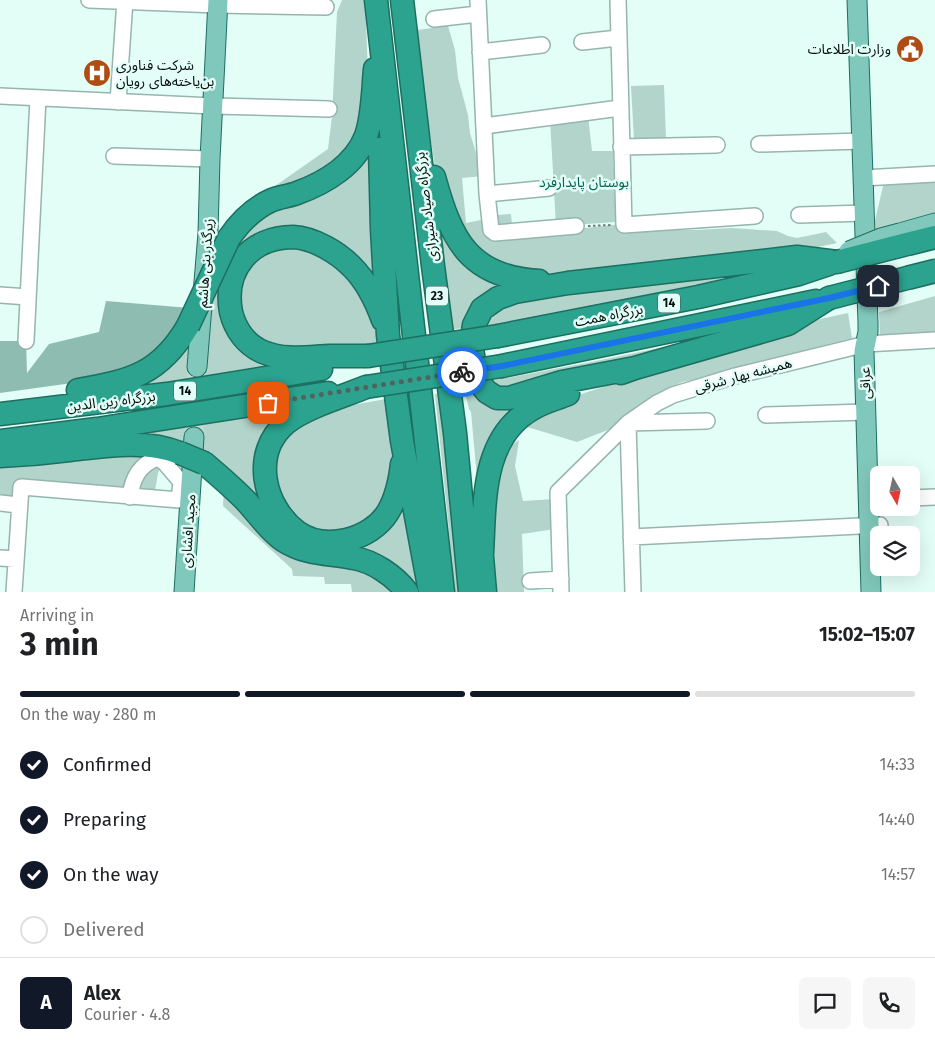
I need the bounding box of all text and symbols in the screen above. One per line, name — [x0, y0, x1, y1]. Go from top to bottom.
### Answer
public building icon: وزارت اطلاعات — [895, 34, 925, 64]
place label: وزارت اطلاعات — [808, 41, 891, 58]
place label: شرکت فناوری بن‌یاخته‌های رویان — [116, 57, 214, 90]
hospital icon: شرکت فناوری بن‌یاخته‌های رویان — [82, 58, 112, 88]
street label: بزرگراه صیاد شیرازی — [411, 151, 442, 263]
park label: بوستان پایدارفرد — [539, 174, 629, 192]
street label: زیرگذر بنی هاشم — [194, 218, 219, 308]
pin — [857, 265, 899, 307]
icon: home — [864, 272, 892, 300]
road number: 23 — [426, 286, 448, 306]
road number: 14 — [658, 294, 680, 312]
street label: بزرگراه همت — [574, 301, 645, 330]
courier — [437, 347, 487, 397]
street label: همیشه بهار شرقی — [693, 354, 794, 397]
icon: bike — [448, 358, 476, 386]
street label: عراقی — [856, 367, 875, 399]
road number: 14 — [174, 382, 196, 401]
pin — [247, 382, 289, 424]
street label: بزرگراه زین الدین — [66, 388, 157, 415]
icon: bag — [254, 389, 282, 417]
north arrow — [870, 466, 920, 516]
map controls — [870, 466, 920, 576]
street label: مجید افشاری — [177, 494, 200, 569]
button: layers — [870, 526, 920, 576]
text: Arriving in — [20, 606, 94, 625]
text: 15:02–15:07 — [819, 623, 915, 646]
text: 3 min — [20, 625, 99, 663]
text: On the way · 280 m — [20, 705, 156, 724]
icon: check — [20, 751, 48, 779]
text: Confirmed — [63, 753, 152, 776]
text: 14:33 — [880, 755, 915, 774]
icon: check — [20, 806, 48, 834]
text: Preparing — [63, 808, 146, 831]
text: 14:40 — [878, 810, 915, 829]
icon: check — [20, 861, 48, 889]
text: On the way — [63, 863, 159, 886]
text: 14:57 — [881, 865, 915, 884]
text: Delivered — [63, 918, 145, 941]
button: chat — [799, 977, 851, 1029]
button: phone — [863, 977, 915, 1029]
text: Alex — [84, 982, 121, 1005]
text: A — [40, 991, 52, 1014]
text: Courier · 4.8 — [84, 1005, 170, 1024]

